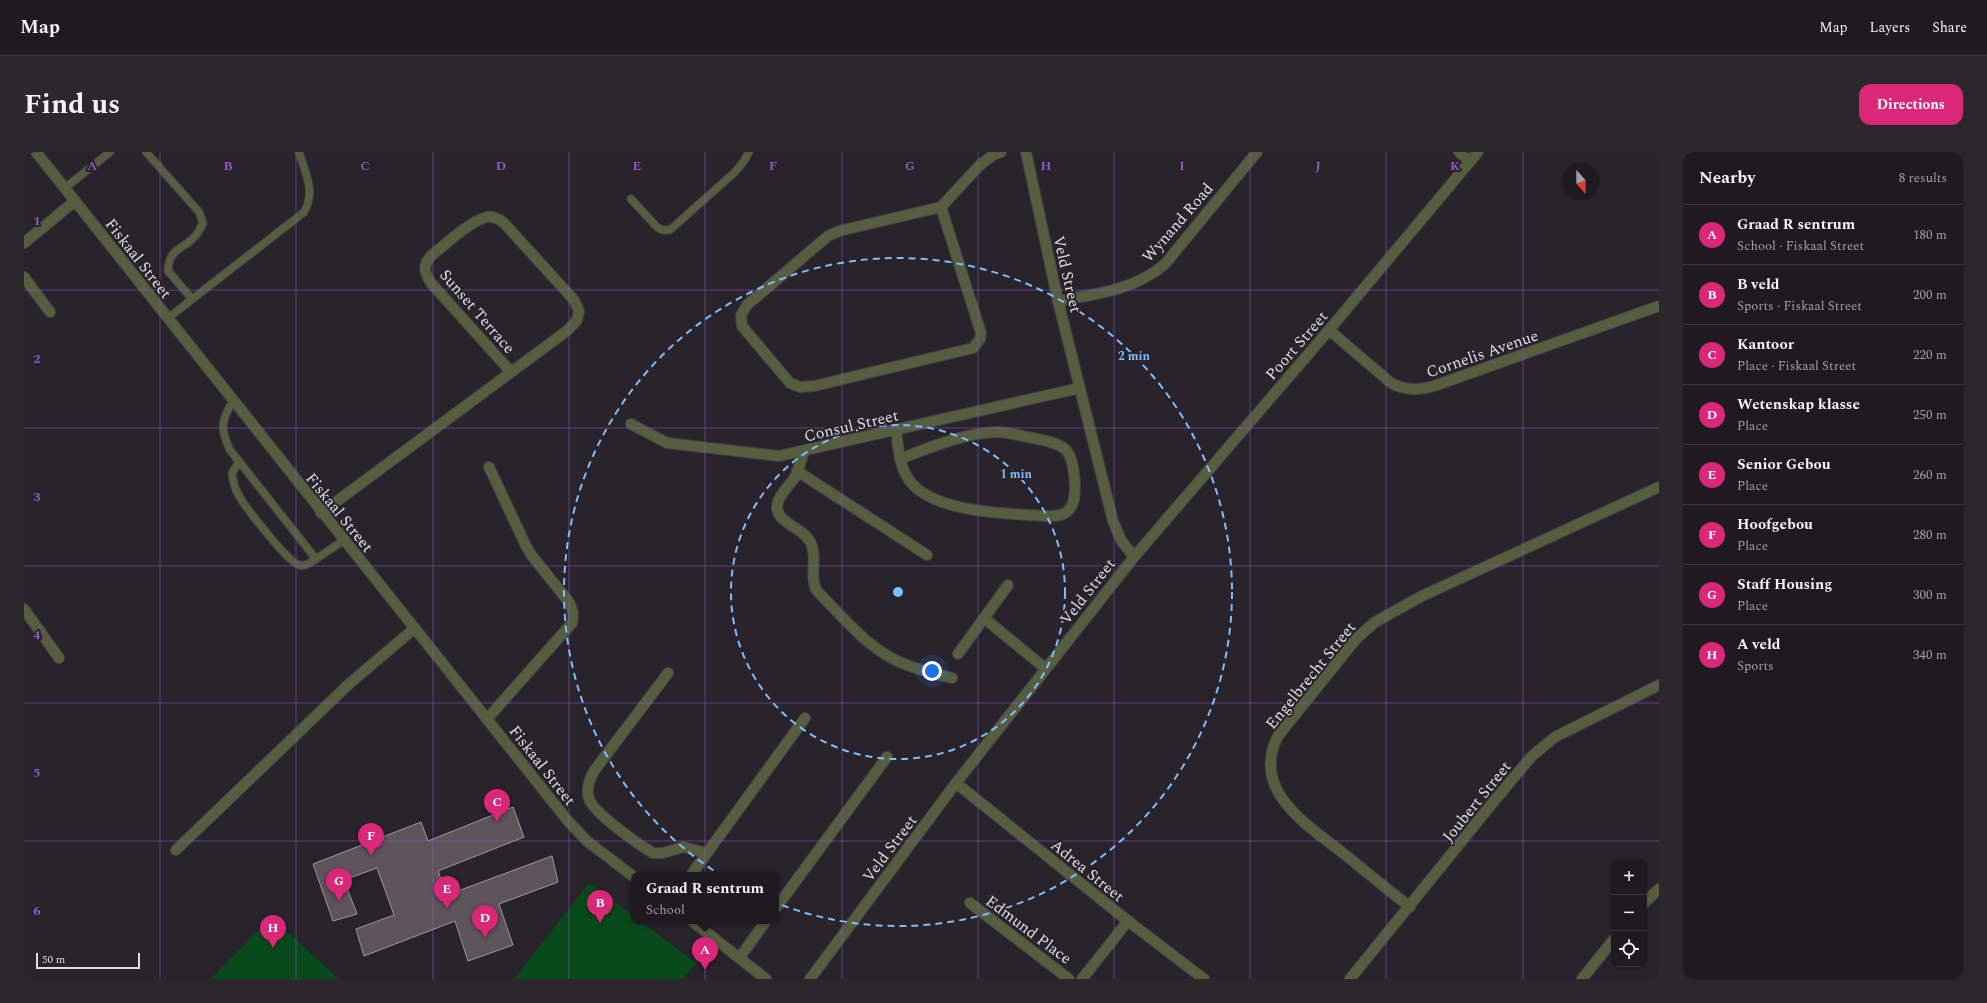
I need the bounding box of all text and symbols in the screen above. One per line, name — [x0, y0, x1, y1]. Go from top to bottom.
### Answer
text: Map — [20, 13, 60, 42]
text: Map — [1819, 17, 1848, 38]
text: Layers — [1870, 17, 1910, 38]
text: Share — [1932, 17, 1967, 38]
text: Find us — [24, 83, 120, 126]
button: Directions — [1859, 84, 1963, 125]
text: A — [87, 156, 97, 176]
text: B — [223, 156, 233, 176]
text: C — [360, 156, 370, 176]
text: D — [496, 156, 506, 176]
text: E — [633, 156, 642, 176]
text: F — [769, 156, 777, 176]
text: G — [905, 156, 915, 176]
text: H — [1041, 156, 1052, 176]
text: I — [1179, 156, 1185, 176]
text: J — [1315, 156, 1321, 176]
text: K — [1450, 156, 1460, 176]
north arrow — [1563, 164, 1599, 200]
text: Nearby — [1699, 165, 1755, 191]
text: 8 results — [1899, 168, 1947, 188]
street label: Wynand Road — [1136, 177, 1219, 268]
text: 1 — [33, 211, 41, 231]
street label: Fiskaal Street — [99, 213, 178, 304]
text: Graad R sentrum — [1737, 213, 1855, 236]
text: A — [1707, 225, 1717, 245]
text: 180 m — [1913, 225, 1947, 245]
street label: Veld Street — [1047, 233, 1088, 315]
text: School · Fiskaal Street — [1737, 236, 1864, 256]
street label: Sunset Terrace — [434, 264, 521, 359]
text: B veld — [1737, 273, 1780, 296]
text: B — [1707, 285, 1717, 305]
text: 200 m — [1913, 285, 1947, 305]
text: Sports · Fiskaal Street — [1737, 296, 1862, 316]
street label: Poort Street — [1260, 305, 1334, 386]
street label: Cornelis Avenue — [1423, 324, 1542, 384]
text: Kantoor — [1737, 333, 1794, 356]
text: C — [1707, 345, 1717, 365]
text: 220 m — [1913, 345, 1947, 365]
text: 2 min — [1118, 347, 1151, 366]
text: 2 — [33, 349, 41, 369]
text: Place · Fiskaal Street — [1737, 356, 1856, 376]
text: Wetenskap klasse — [1737, 393, 1860, 416]
street label: Consul Street — [802, 403, 901, 448]
text: D — [1707, 405, 1717, 425]
text: 250 m — [1913, 405, 1947, 425]
text: Place — [1737, 416, 1768, 436]
text: Senior Gebou — [1737, 453, 1831, 476]
text: 1 min — [1000, 465, 1033, 484]
text: E — [1708, 465, 1716, 485]
text: 260 m — [1913, 465, 1947, 485]
street label: Fiskaal Street — [300, 468, 379, 558]
text: Place — [1737, 476, 1768, 496]
text: 3 — [33, 487, 41, 507]
text: Hoofgebou — [1737, 513, 1813, 536]
text: F — [1708, 525, 1716, 545]
text: 280 m — [1913, 525, 1947, 545]
text: Place — [1737, 536, 1768, 556]
street label: Veld Street — [1054, 553, 1122, 630]
text: Staff Housing — [1737, 573, 1832, 596]
centre of rings — [891, 585, 905, 599]
text: G — [1707, 585, 1717, 605]
text: 300 m — [1913, 585, 1947, 605]
text: Place — [1737, 596, 1768, 616]
street label: Engelbrecht Street — [1260, 616, 1362, 735]
text: 4 — [33, 625, 41, 645]
text: A veld — [1737, 633, 1781, 656]
text: H — [1707, 645, 1717, 665]
text: 340 m — [1913, 645, 1947, 665]
text: Sports — [1737, 656, 1774, 676]
your location — [922, 661, 942, 681]
street label: Fiskaal Street — [503, 720, 582, 811]
street label: Joubert Street — [1437, 756, 1517, 847]
text: 5 — [33, 763, 41, 783]
pin: C — [484, 789, 510, 822]
street label: Veld Street — [857, 810, 923, 887]
pin: F — [358, 823, 384, 856]
street label: Adrea Street — [1045, 834, 1130, 908]
map controls — [1611, 859, 1647, 967]
button: + — [1611, 859, 1647, 895]
pin: G — [326, 868, 352, 901]
popup — [631, 872, 779, 924]
pin: E — [434, 876, 460, 909]
text: Graad R sentrum — [646, 877, 764, 900]
street label: Edmund Place — [980, 889, 1077, 970]
pin: B — [587, 890, 613, 923]
button: − — [1611, 895, 1647, 931]
text: School — [646, 900, 685, 920]
text: 6 — [33, 901, 41, 921]
pin: D — [472, 905, 498, 938]
pin: H — [260, 915, 286, 948]
button: locate — [1611, 931, 1647, 967]
pin: A — [692, 937, 718, 970]
scale bar — [36, 951, 140, 970]
text: 50 m — [42, 951, 65, 968]

